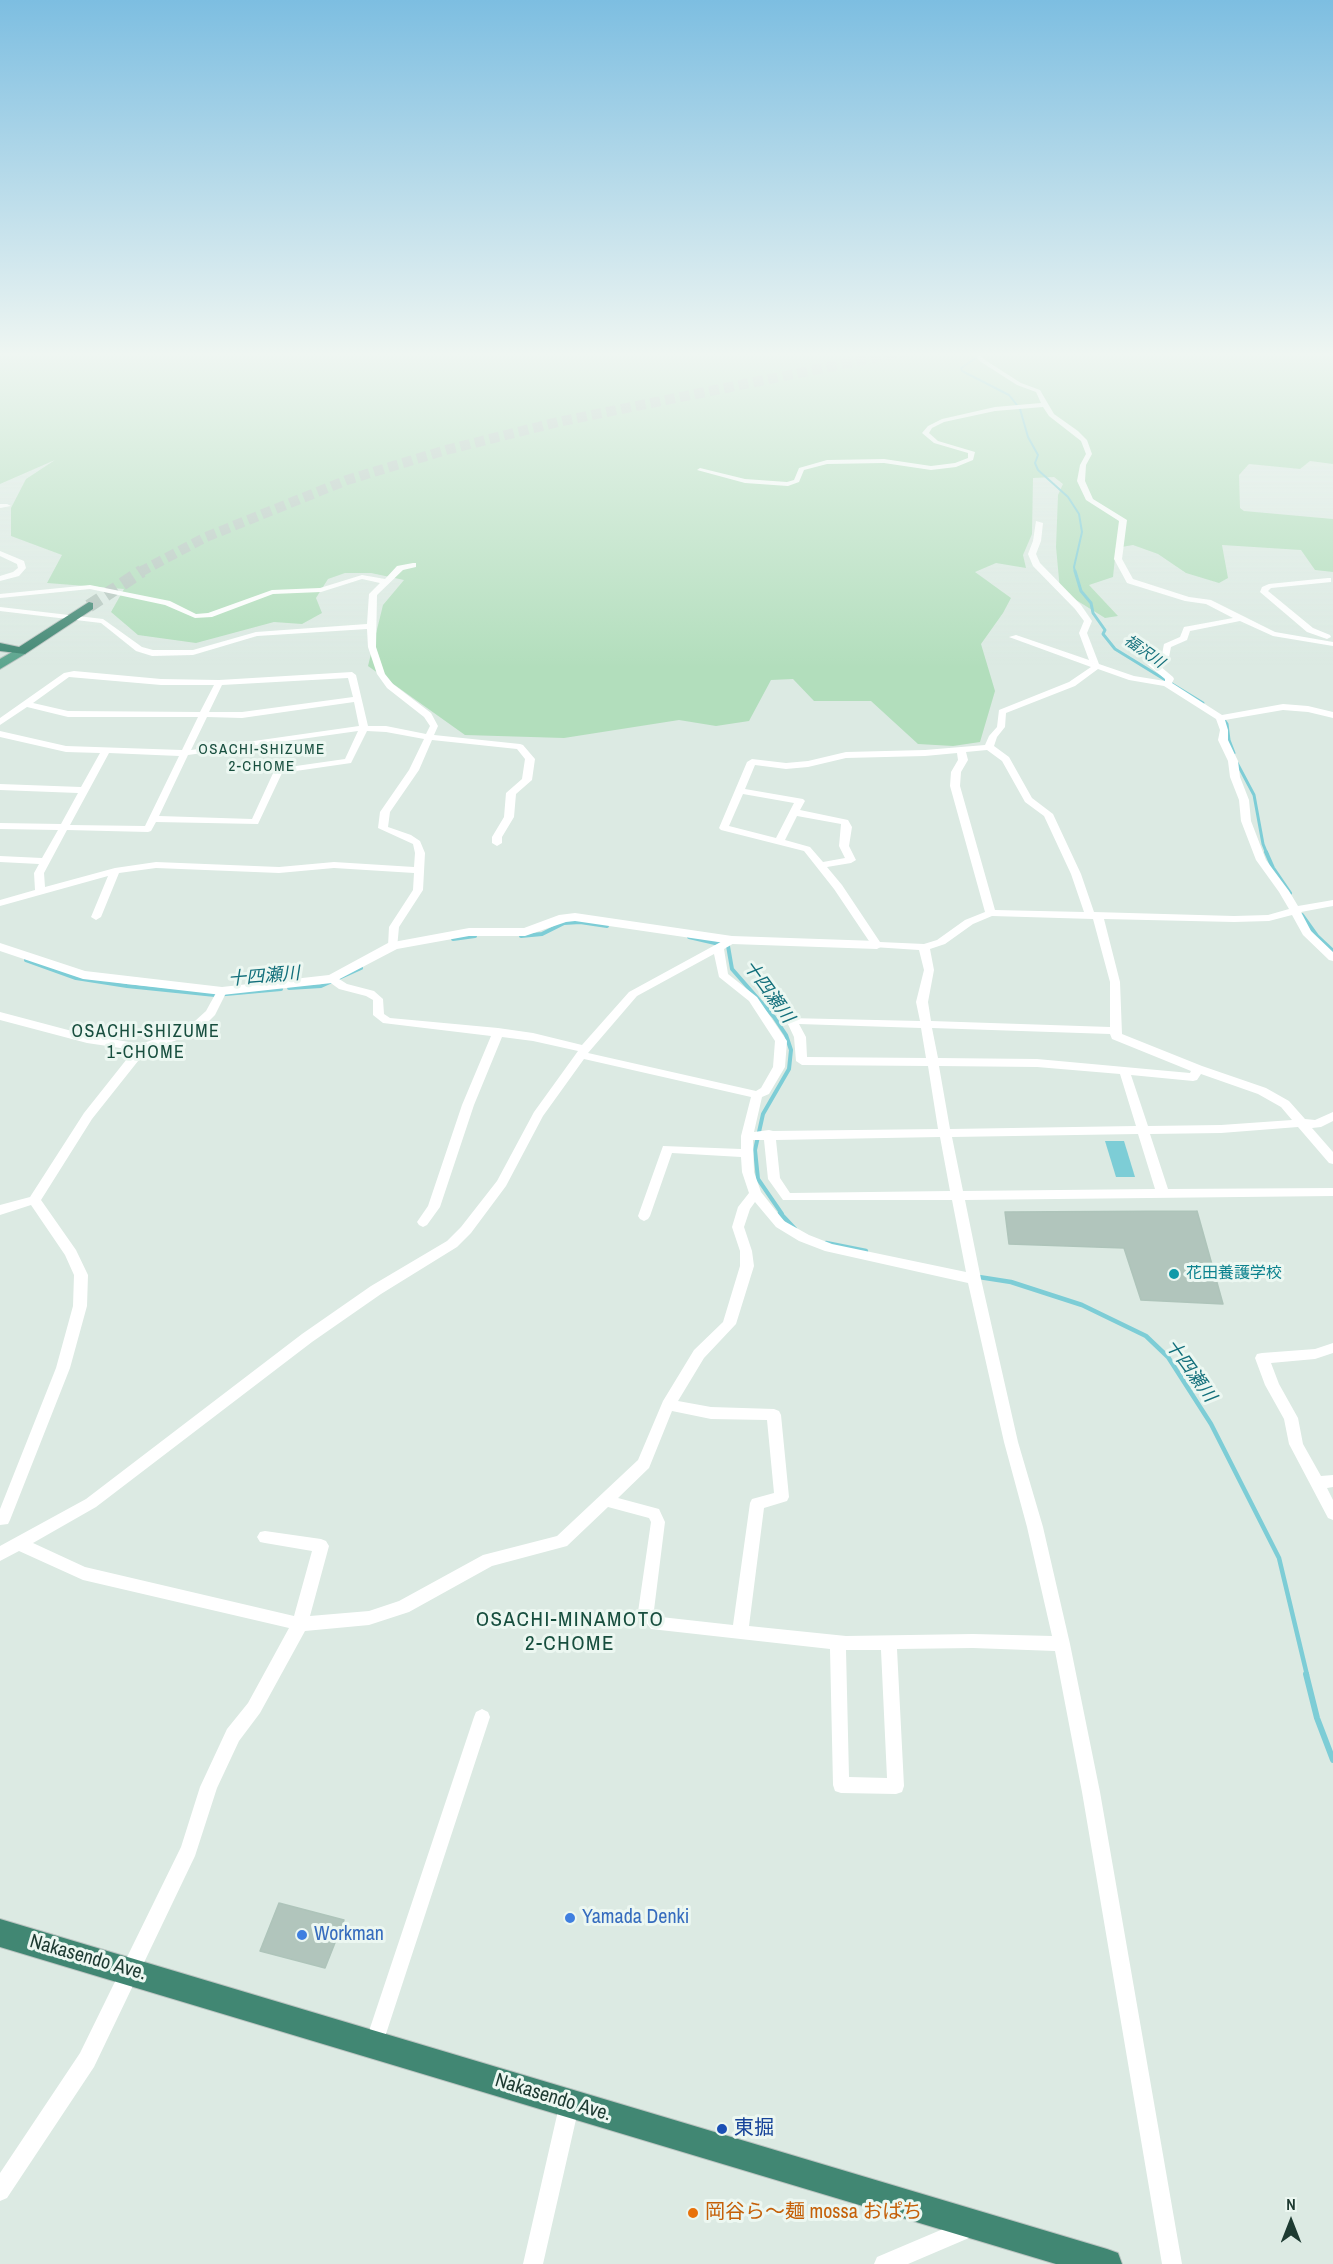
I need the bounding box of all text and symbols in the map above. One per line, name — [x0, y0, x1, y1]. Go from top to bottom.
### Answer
water label: 福沢川 — [1120, 632, 1168, 672]
district label: OSACHI-SHIZUME 2-CHOME — [198, 741, 326, 776]
water label: 十四瀬川 — [738, 957, 798, 1027]
water label: 十四瀬川 — [227, 963, 301, 991]
district label: OSACHI-SHIZUME 1-CHOME — [72, 1021, 220, 1064]
place label: 花田養護学校 — [1186, 1264, 1282, 1284]
marker: 花田養護学校 — [1167, 1267, 1181, 1281]
water label: 十四瀬川 — [1160, 1336, 1220, 1406]
district label: OSACHI-MINAMOTO 2-CHOME — [476, 1607, 664, 1657]
place label: Yamada Denki — [582, 1906, 689, 1930]
marker: Yamada Denki — [563, 1911, 577, 1925]
place label: Workman — [314, 1923, 384, 1947]
marker: Workman — [295, 1928, 309, 1942]
street label: Nakasendo Ave. — [27, 1930, 149, 1986]
street label: Nakasendo Ave. — [492, 2069, 614, 2127]
place label: 東掘 — [734, 2117, 774, 2141]
marker: 東掘 — [715, 2122, 729, 2136]
north arrow — [1261, 2192, 1321, 2252]
text: N — [1286, 2193, 1296, 2215]
place label: 岡谷ら～麺 mossa おぱち — [705, 2201, 922, 2225]
marker: 岡谷ら～麺 mossa おぱち — [686, 2206, 700, 2220]

